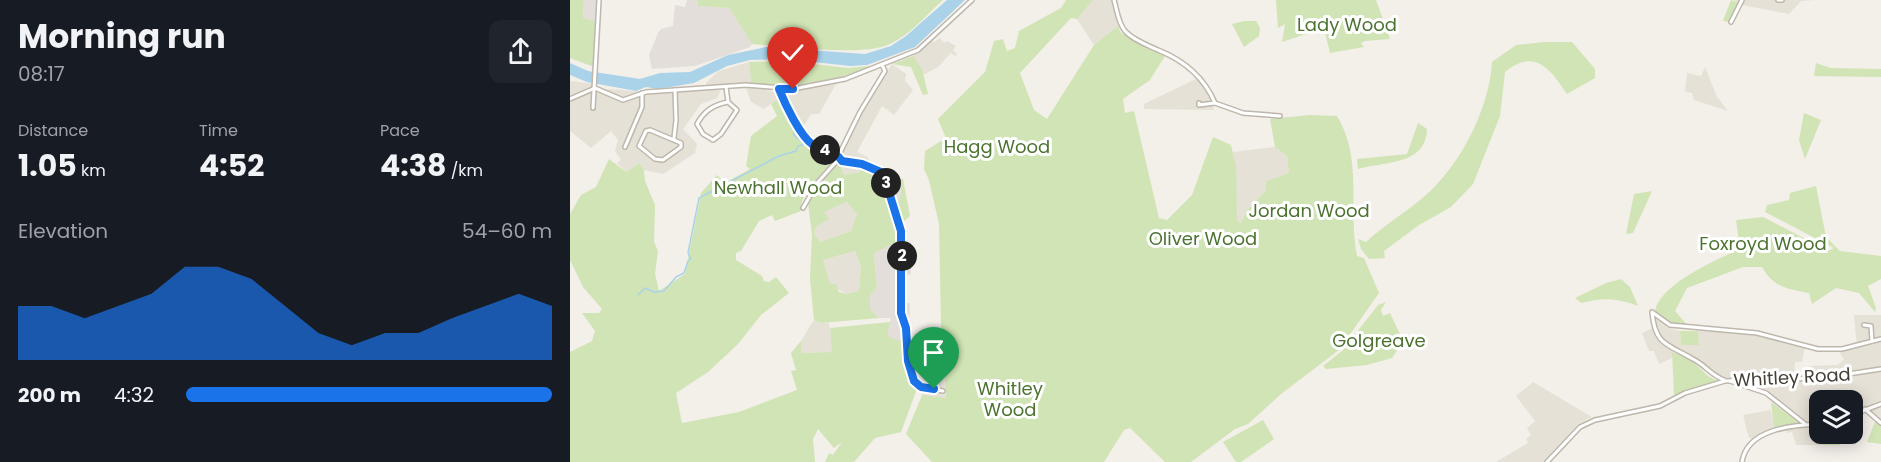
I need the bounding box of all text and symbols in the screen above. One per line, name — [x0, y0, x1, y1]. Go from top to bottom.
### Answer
park label: Lady Wood — [1297, 12, 1397, 37]
text: Morning run — [18, 13, 226, 60]
button: share — [489, 20, 552, 83]
pin — [767, 27, 818, 89]
icon: check — [776, 36, 809, 69]
text: 08:17 — [18, 60, 65, 88]
text: Distance — [18, 119, 88, 142]
text: Time — [199, 119, 238, 142]
text: Pace — [380, 119, 420, 142]
park label: Hagg Wood — [944, 134, 1050, 159]
pin: 4 — [810, 135, 840, 165]
text: 4 — [820, 138, 830, 161]
text: 1.05 — [18, 144, 77, 187]
text: 4:52 — [199, 144, 264, 187]
text: 4:38 — [380, 144, 446, 187]
text: km — [77, 159, 106, 182]
text: /km — [446, 159, 483, 182]
pin: 3 — [871, 168, 901, 198]
text: 3 — [881, 171, 891, 194]
park label: Newhall Wood — [714, 175, 842, 200]
park label: Jordan Wood — [1248, 198, 1370, 223]
text: Elevation — [18, 217, 108, 245]
text: 54–60 m — [462, 217, 552, 245]
park label: Oliver Wood — [1149, 226, 1257, 251]
park label: Foxroyd Wood — [1699, 231, 1827, 256]
pin: 2 — [887, 241, 917, 271]
text: 2 — [897, 244, 907, 267]
pin — [908, 327, 959, 389]
park label: Golgreave — [1332, 328, 1426, 353]
icon: arrive — [917, 336, 950, 369]
street label: Whitley Road — [1733, 361, 1851, 393]
park label: Whitley Wood — [977, 376, 1043, 422]
text: 200 m — [18, 381, 81, 409]
text: 4:32 — [114, 381, 154, 409]
map controls — [1809, 390, 1863, 444]
button: layers — [1809, 390, 1863, 444]

